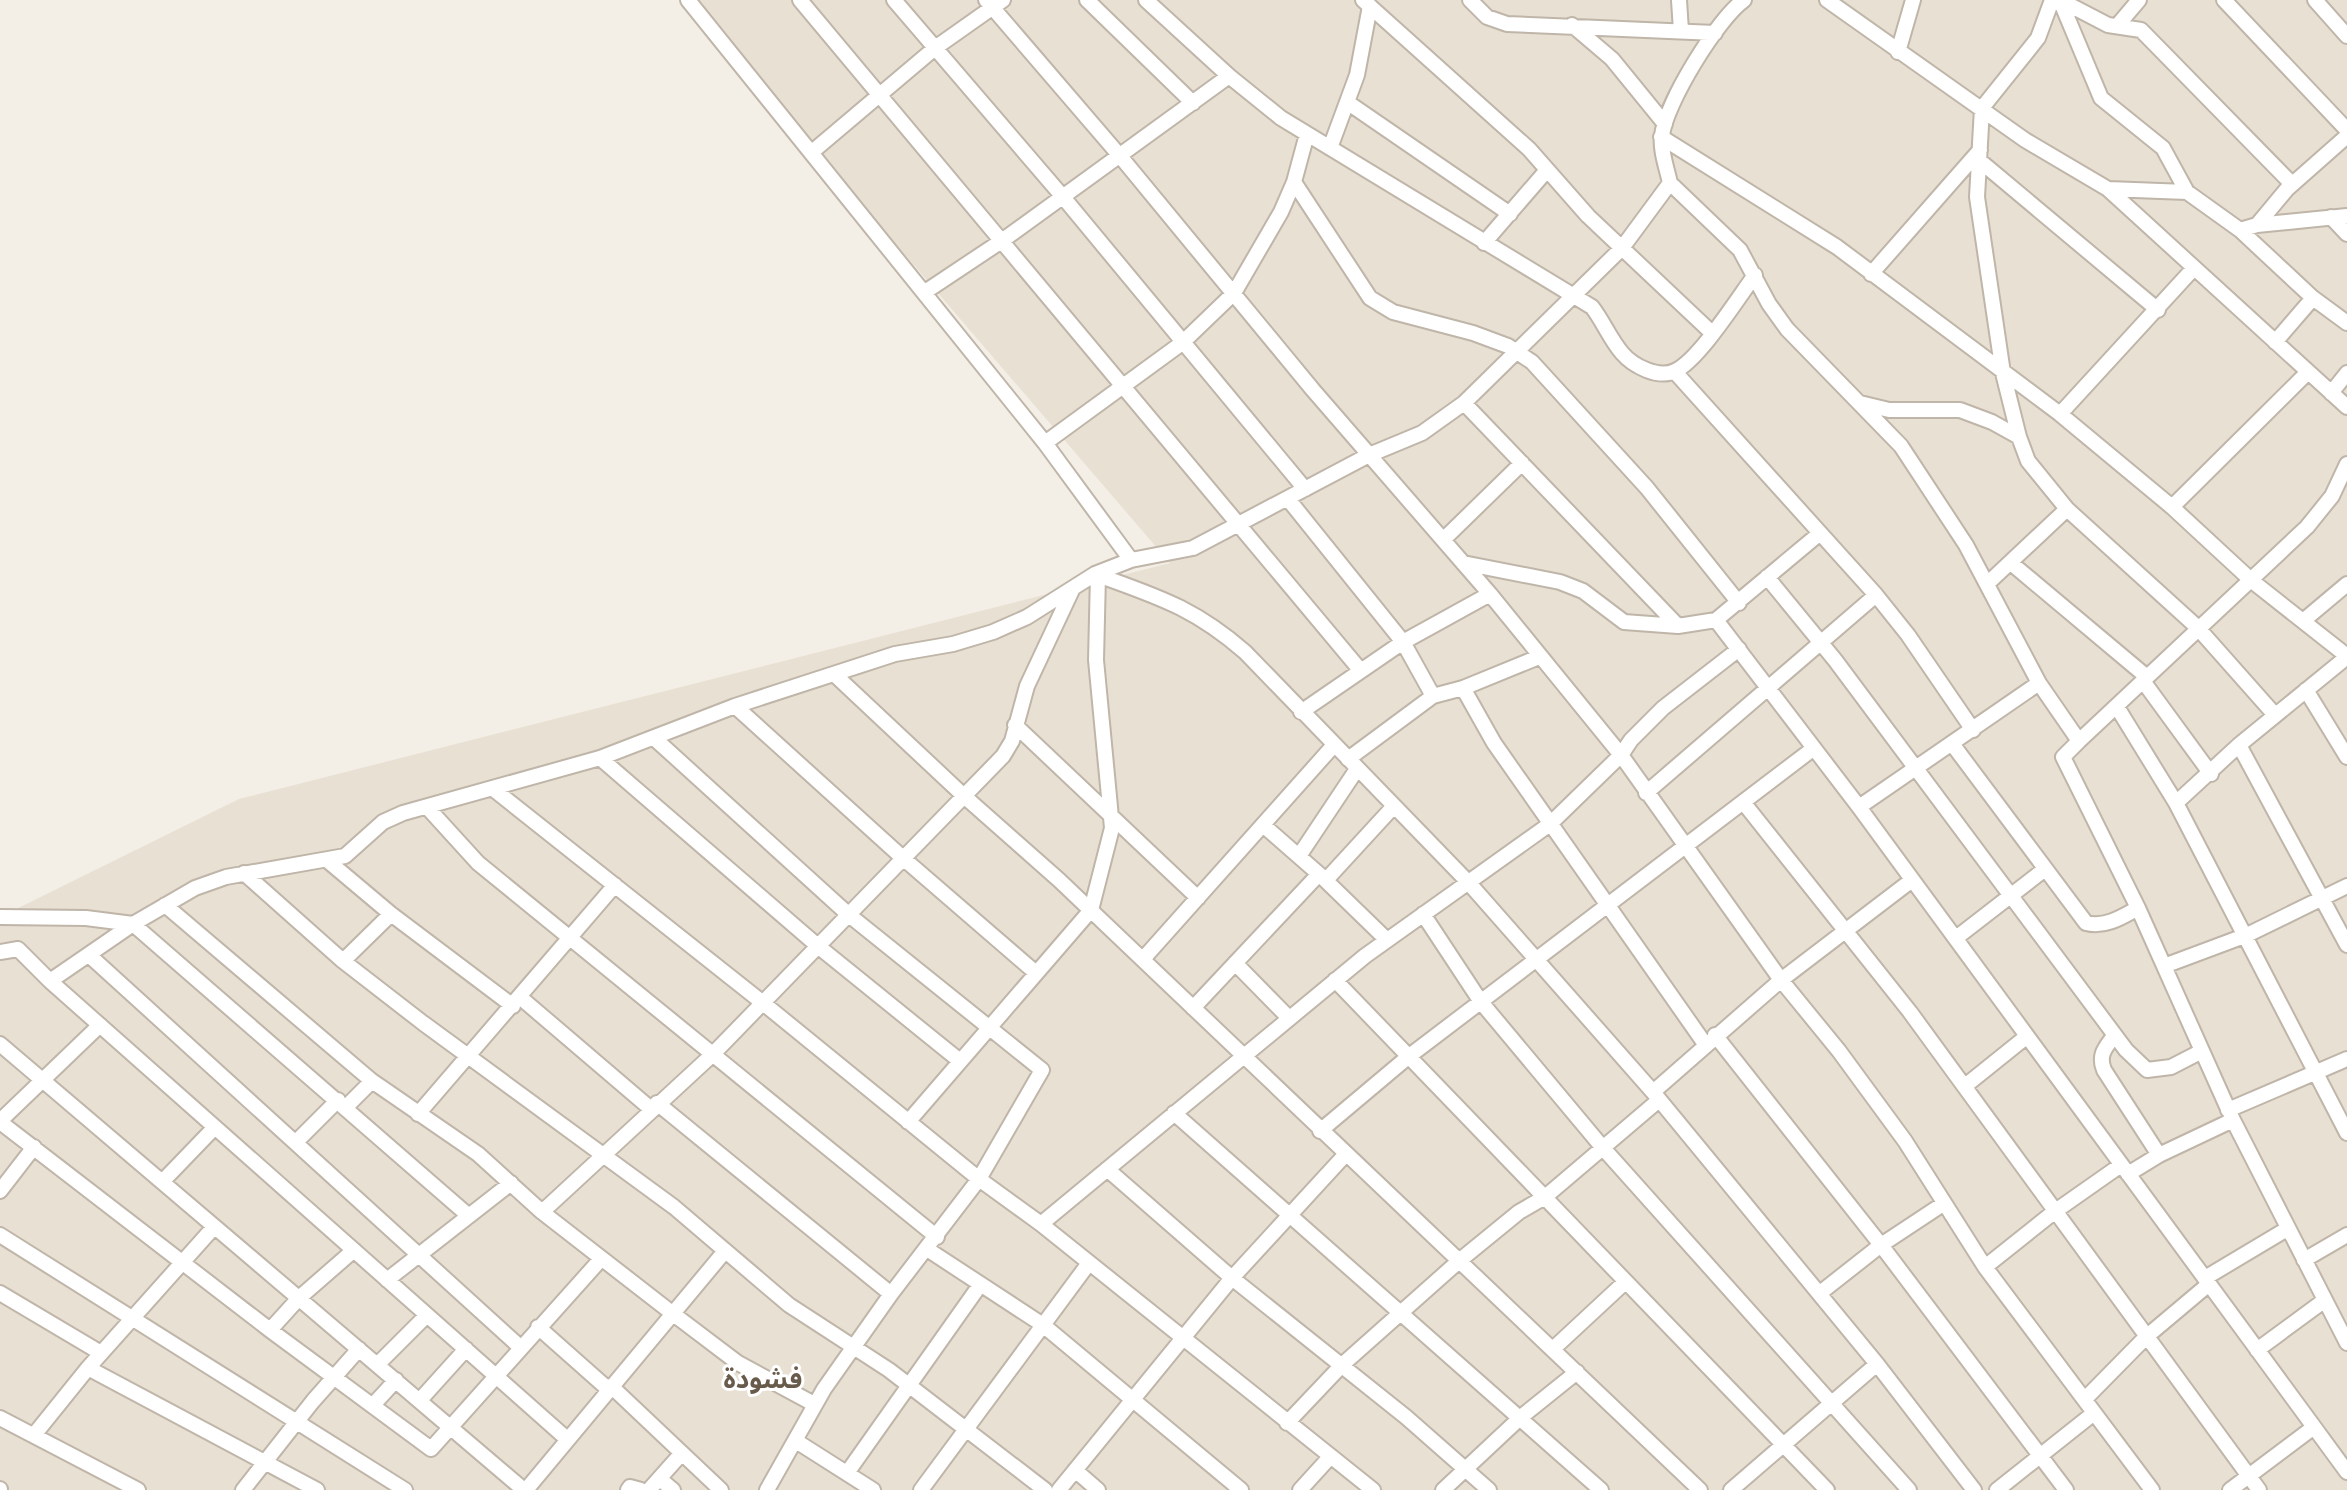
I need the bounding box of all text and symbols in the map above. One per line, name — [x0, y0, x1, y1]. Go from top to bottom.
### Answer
district label: فشودة — [724, 1362, 802, 1397]

